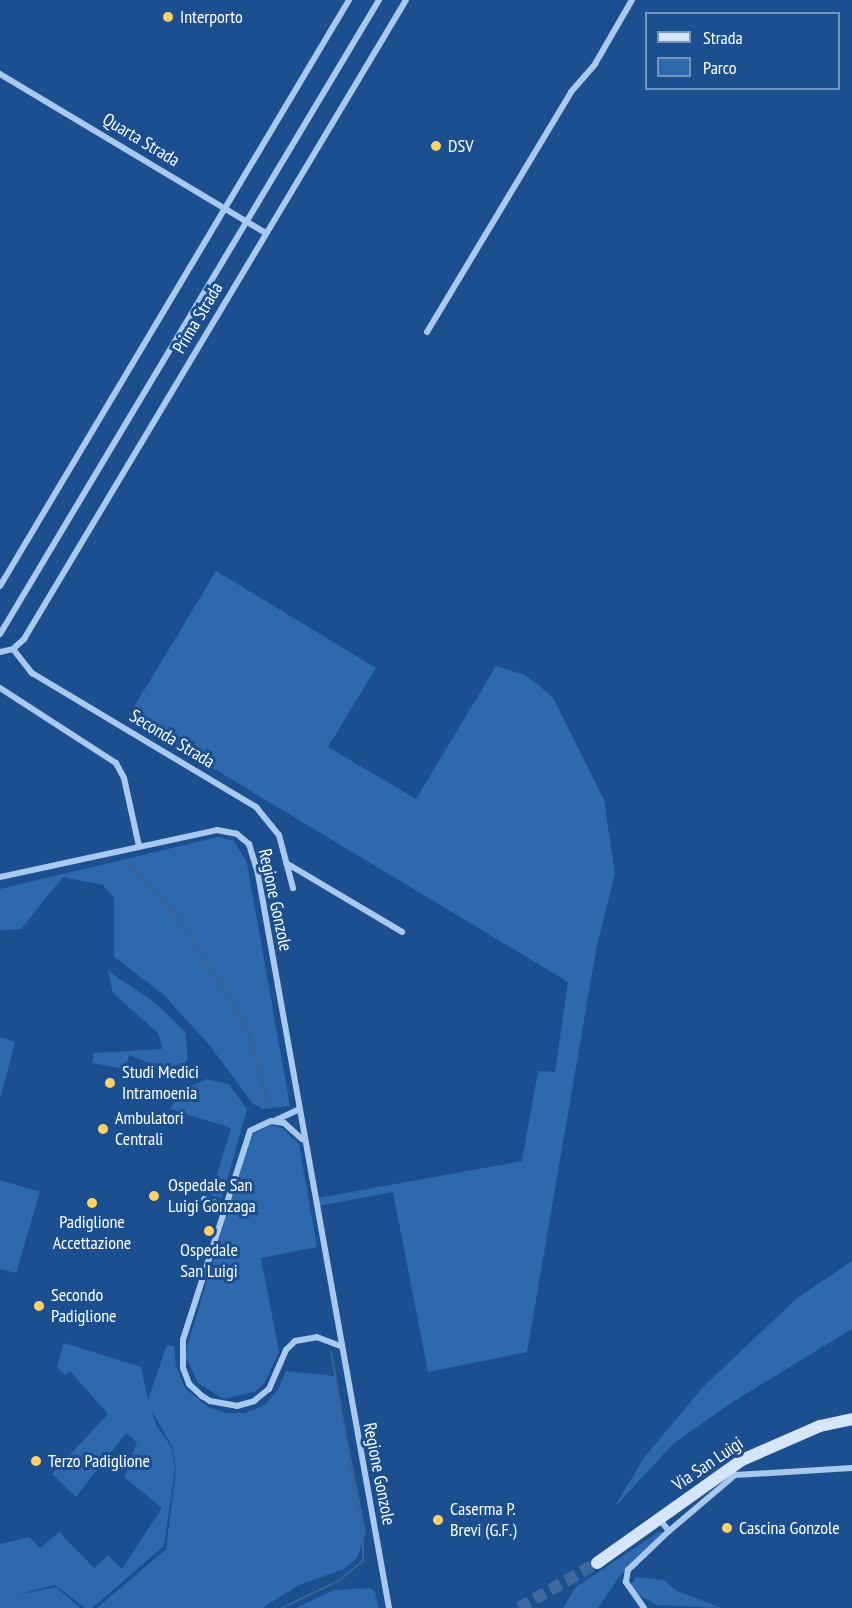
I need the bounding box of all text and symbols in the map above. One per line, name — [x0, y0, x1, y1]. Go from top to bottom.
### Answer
place label: Interporto — [180, 6, 243, 28]
marker: Interporto — [161, 10, 175, 24]
legend — [645, 12, 840, 90]
text: Strada — [703, 26, 743, 49]
text: Parco — [703, 56, 737, 79]
street label: Quarta Strada — [99, 109, 183, 171]
place label: DSV — [448, 135, 473, 157]
marker: DSV — [429, 139, 443, 153]
street label: Prima Strada — [168, 279, 228, 357]
street label: Seconda Strada — [126, 705, 218, 773]
street label: Regione Gonzole — [254, 847, 296, 953]
place label: Studi Medici Intramoenia — [122, 1062, 199, 1104]
marker: Studi Medici Intramoenia — [103, 1076, 117, 1090]
place label: Ambulatori Centrali — [115, 1108, 184, 1150]
marker: Ambulatori Centrali — [96, 1122, 110, 1136]
place label: Ospedale San Luigi Gonzaga — [168, 1175, 256, 1218]
marker: Ospedale San Luigi Gonzaga — [145, 1187, 163, 1205]
marker: Padiglione Accettazione — [85, 1196, 99, 1210]
place label: Padiglione Accettazione — [53, 1212, 131, 1254]
marker: Ospedale San Luigi — [202, 1224, 216, 1238]
place label: Ospedale San Luigi — [180, 1240, 238, 1282]
place label: Secondo Padiglione — [51, 1285, 117, 1328]
marker: Secondo Padiglione — [32, 1299, 46, 1313]
street label: Regione Gonzole — [358, 1421, 400, 1527]
street label: Via San Luigi — [669, 1433, 747, 1495]
place label: Terzo Padiglione — [48, 1450, 150, 1472]
marker: Terzo Padiglione — [29, 1454, 43, 1468]
place label: Caserma P. Brevi (G.F.) — [450, 1499, 516, 1541]
marker: Caserma P. Brevi (G.F.) — [431, 1513, 445, 1527]
place label: Cascina Gonzole — [739, 1517, 840, 1539]
marker: Cascina Gonzole — [720, 1521, 734, 1535]

